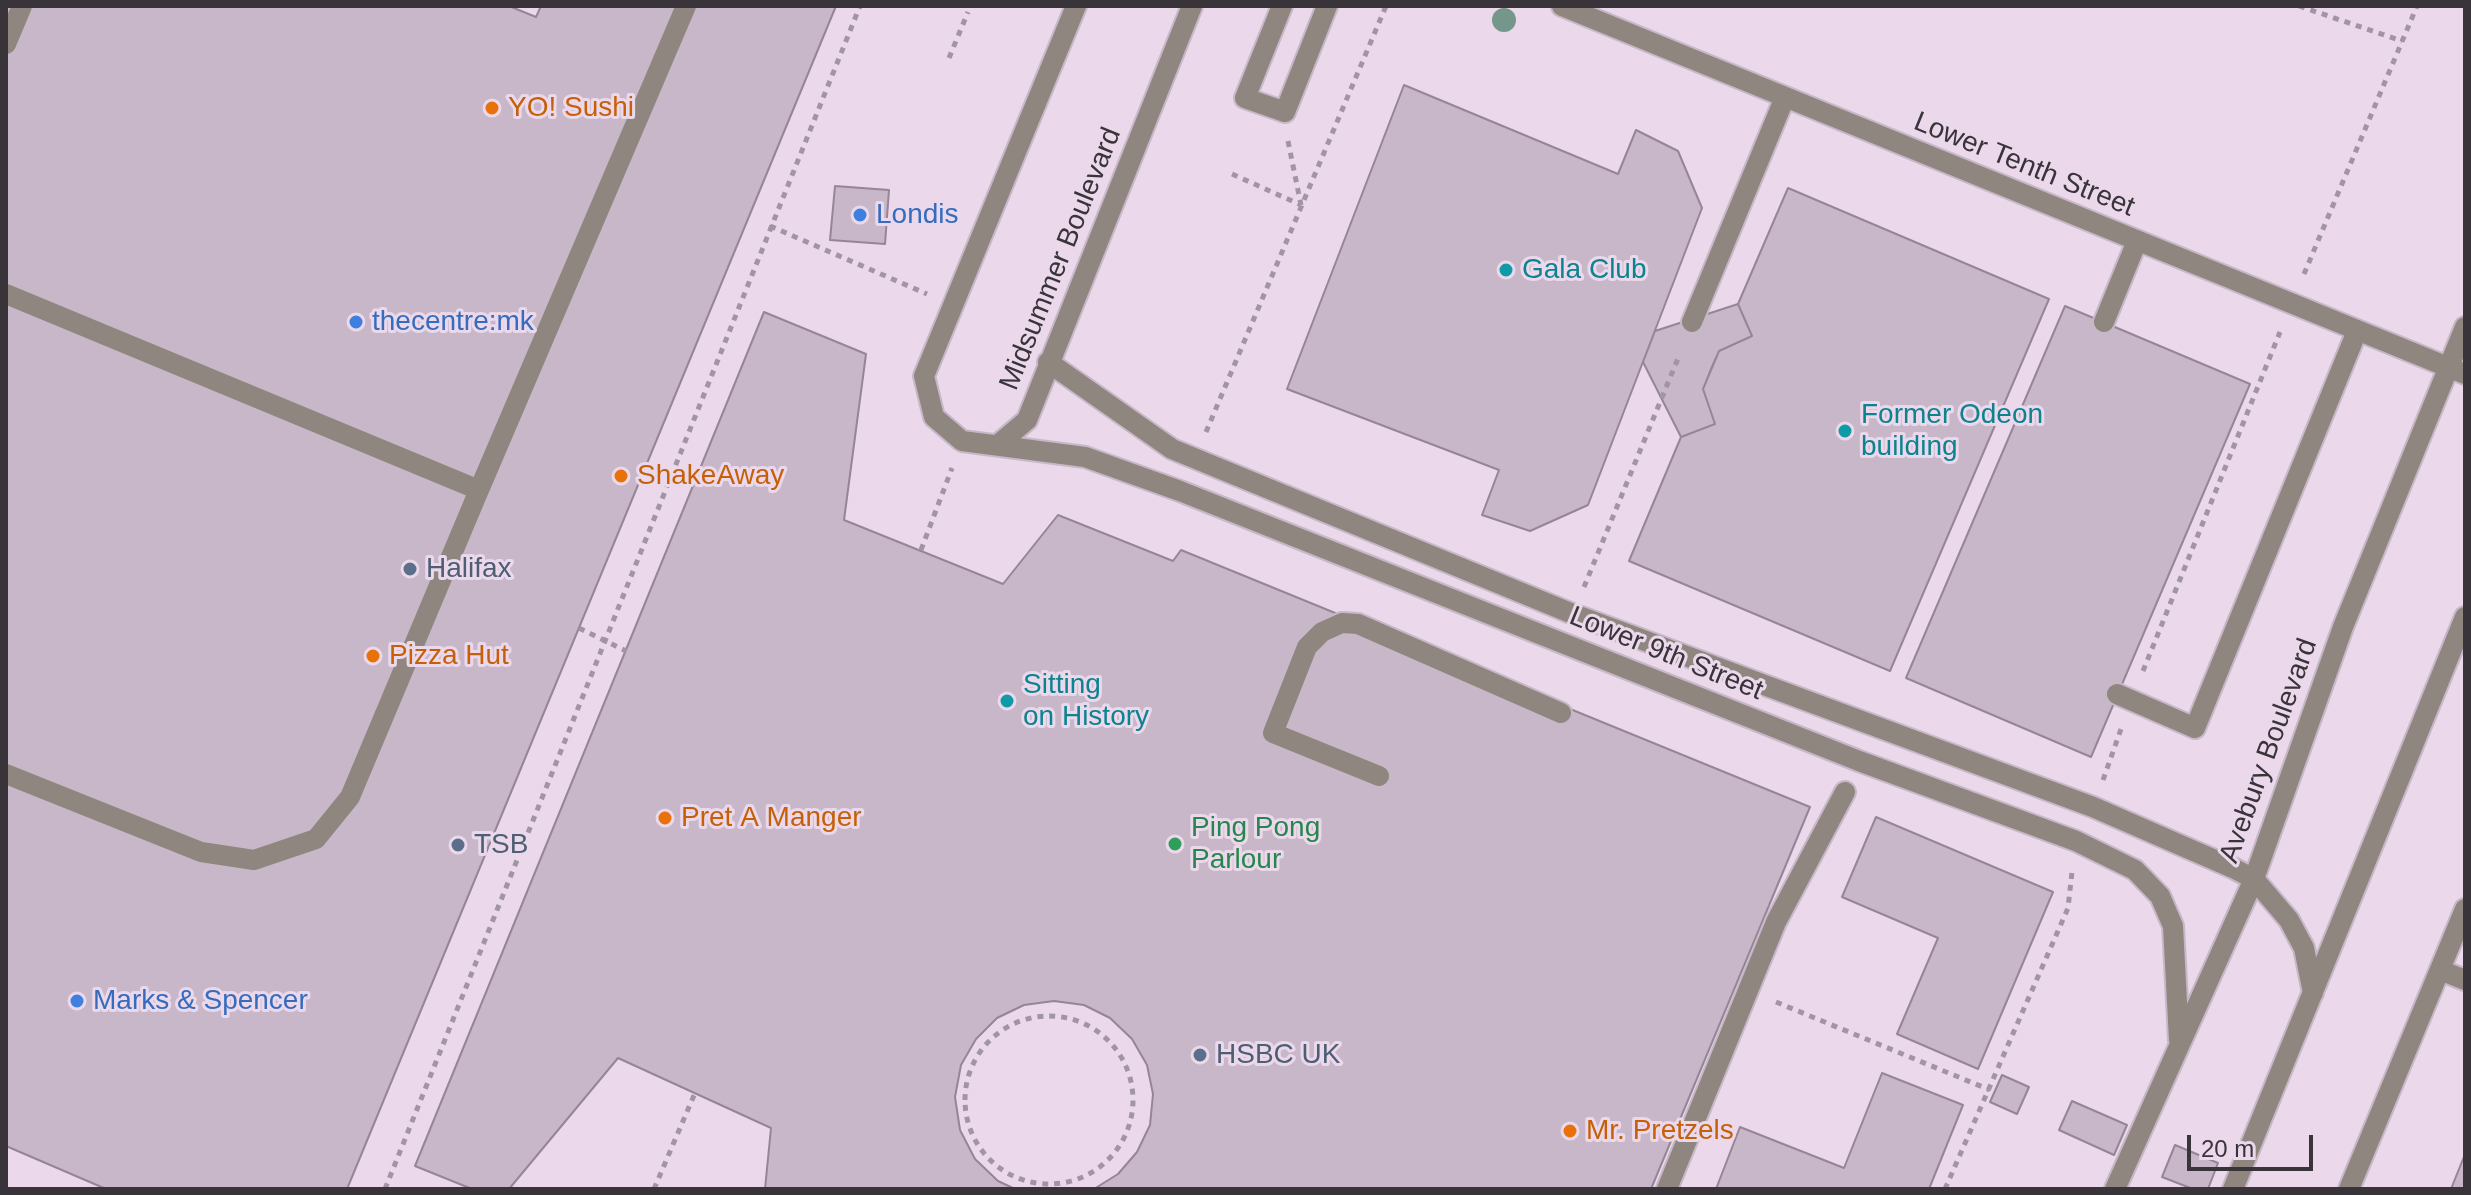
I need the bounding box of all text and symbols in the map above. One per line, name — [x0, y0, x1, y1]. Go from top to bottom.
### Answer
place label: YO! Sushi — [508, 91, 634, 125]
marker: YO! Sushi — [483, 99, 501, 117]
street label: Lower Tenth Street — [1909, 105, 2139, 225]
street label: Midsummer Boulevard — [993, 123, 1129, 395]
place label: Londis — [876, 198, 959, 232]
marker: Londis — [851, 206, 869, 224]
place label: Gala Club — [1522, 253, 1647, 287]
marker: Gala Club — [1497, 261, 1515, 279]
place label: thecentre:mk — [372, 305, 534, 339]
marker: thecentre:mk — [347, 313, 365, 331]
place label: Former Odeon building — [1861, 398, 2043, 464]
marker: Former Odeon building — [1836, 422, 1854, 440]
place label: ShakeAway — [637, 459, 784, 493]
marker: ShakeAway — [612, 467, 630, 485]
place label: Halifax — [426, 552, 512, 586]
marker: Halifax — [401, 560, 419, 578]
street label: Lower 9th Street — [1564, 600, 1768, 708]
street label: Avebury Boulevard — [2213, 634, 2325, 868]
place label: Pizza Hut — [389, 639, 509, 673]
marker: Pizza Hut — [364, 647, 382, 665]
place label: Sitting on History — [1023, 668, 1149, 734]
marker: Sitting on History — [998, 692, 1016, 710]
place label: Pret A Manger — [681, 801, 862, 835]
marker: Pret A Manger — [656, 809, 674, 827]
place label: Ping Pong Parlour — [1191, 811, 1320, 877]
place label: TSB — [474, 828, 528, 862]
marker: Ping Pong Parlour — [1166, 835, 1184, 853]
marker: TSB — [449, 836, 467, 854]
place label: Marks & Spencer — [93, 984, 308, 1018]
marker: Marks & Spencer — [68, 992, 86, 1010]
place label: HSBC UK — [1216, 1038, 1340, 1072]
marker: HSBC UK — [1191, 1046, 1209, 1064]
place label: Mr. Pretzels — [1586, 1114, 1734, 1148]
scale bar — [2191, 1119, 2317, 1169]
marker: Mr. Pretzels — [1561, 1122, 1579, 1140]
text: 20 m — [2201, 1135, 2254, 1162]

